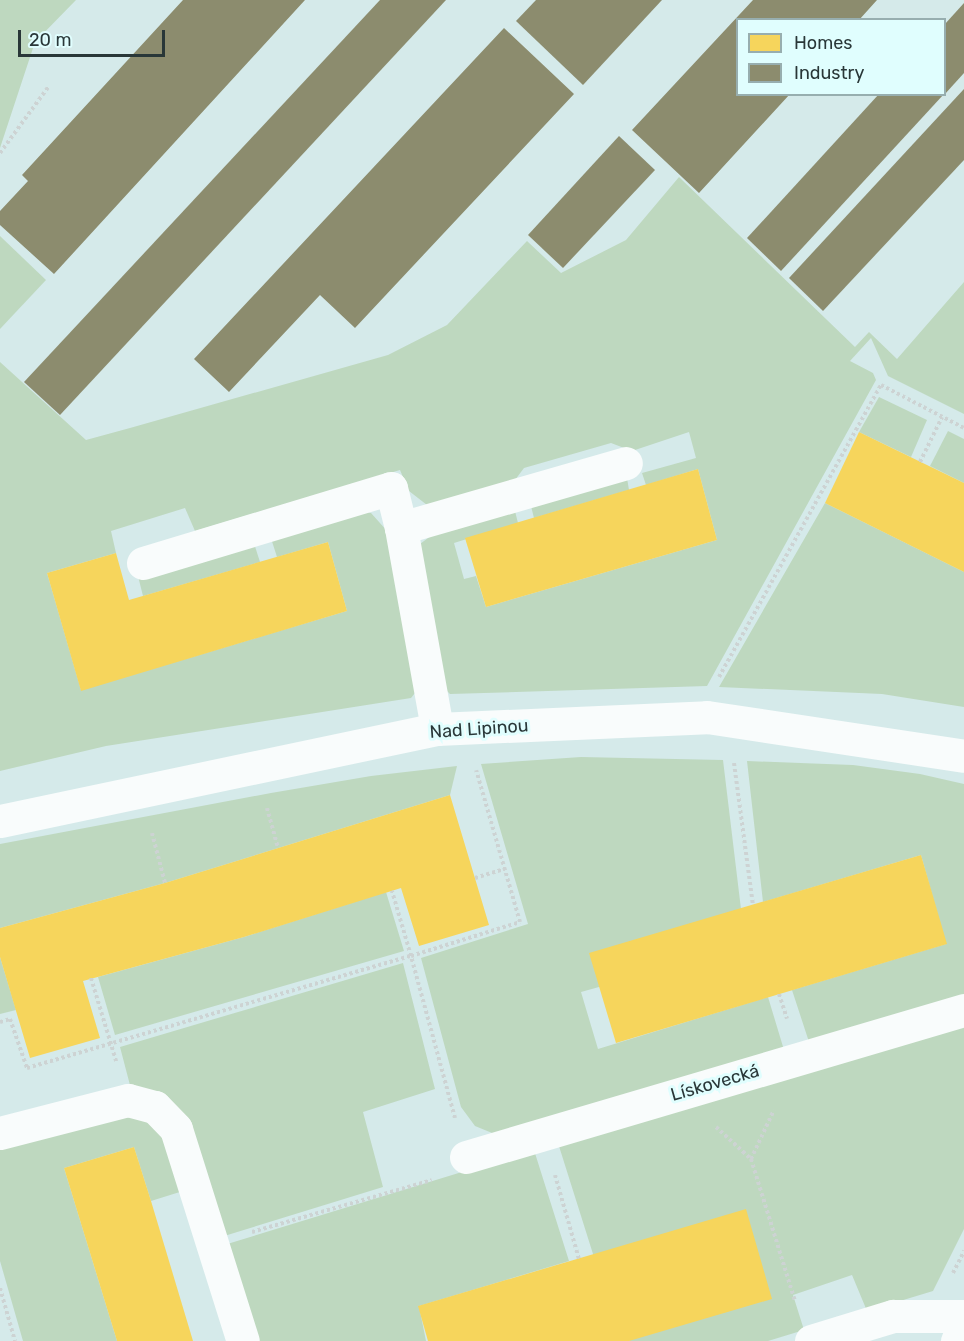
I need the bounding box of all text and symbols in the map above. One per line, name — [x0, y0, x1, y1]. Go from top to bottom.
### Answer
scale bar — [21, 18, 168, 56]
legend — [736, 18, 946, 96]
text: 20 m — [29, 29, 71, 51]
text: Homes — [794, 32, 852, 54]
text: Industry — [794, 62, 864, 84]
street label: Nad Lipinou — [429, 715, 529, 743]
street label: Lískovecká — [668, 1060, 762, 1106]

